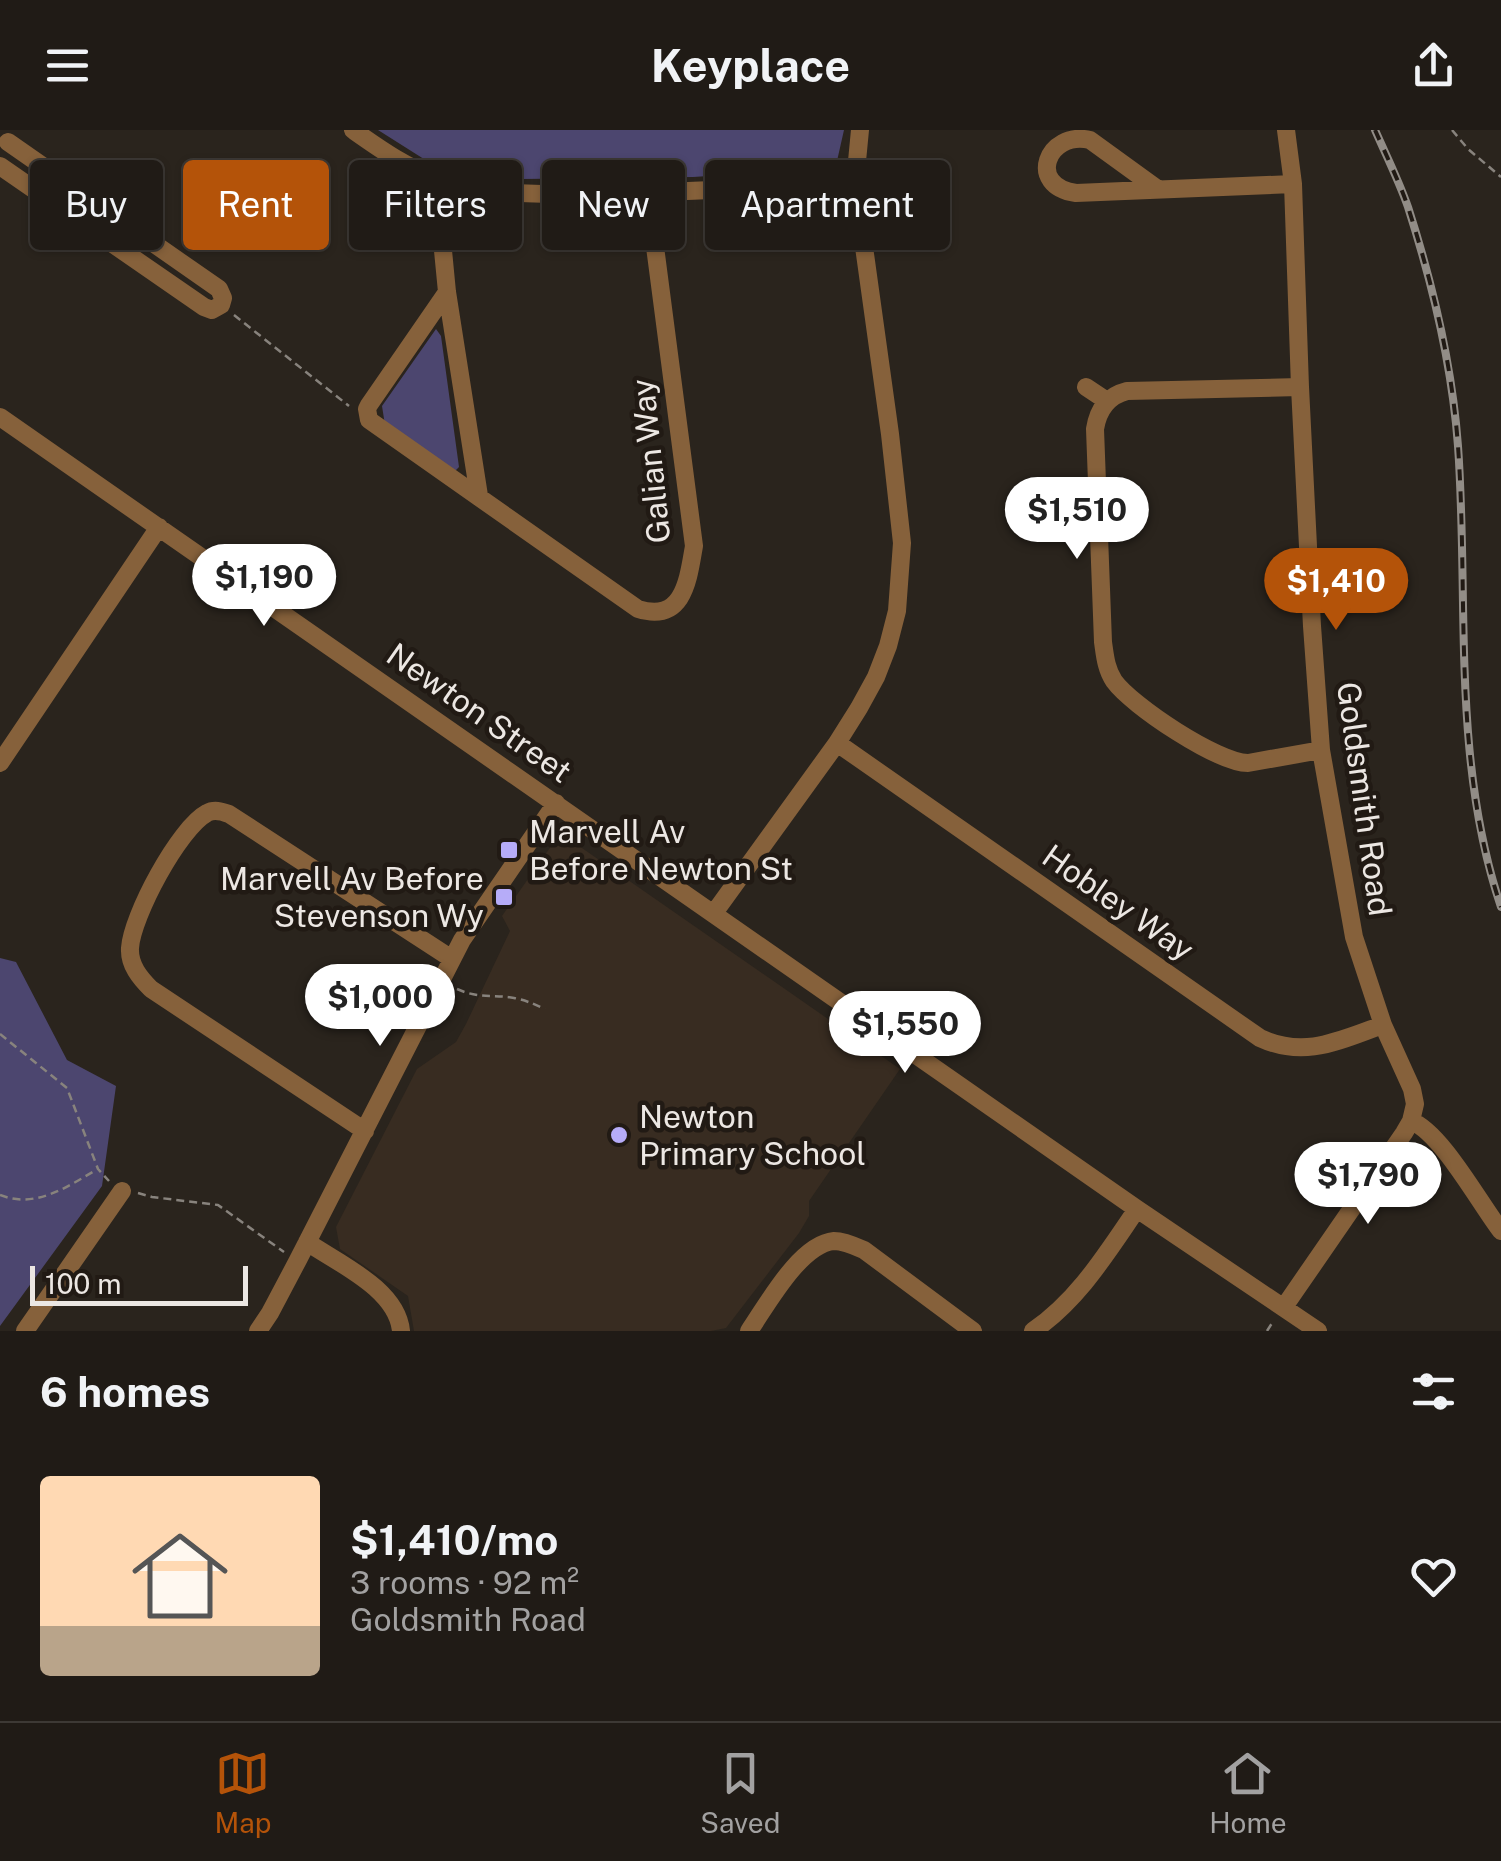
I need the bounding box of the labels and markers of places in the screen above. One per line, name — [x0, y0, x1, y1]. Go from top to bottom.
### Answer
pin: $1,510 — [996, 477, 1158, 562]
pin: $1,190 — [183, 544, 345, 629]
pin: $1,410 — [1255, 548, 1417, 633]
place label: Marvell Av Before Newton St — [529, 813, 793, 887]
marker: Marvell Av Before Newton St — [498, 839, 520, 861]
place label: Marvell Av Before Stevenson Wy — [220, 860, 484, 934]
marker: Marvell Av Before Stevenson Wy — [493, 886, 515, 908]
pin: $1,000 — [299, 964, 461, 1049]
pin: $1,550 — [824, 991, 986, 1076]
place label: Newton Primary School — [639, 1098, 866, 1172]
marker: Newton Primary School — [608, 1124, 630, 1146]
pin: $1,790 — [1287, 1142, 1449, 1227]

